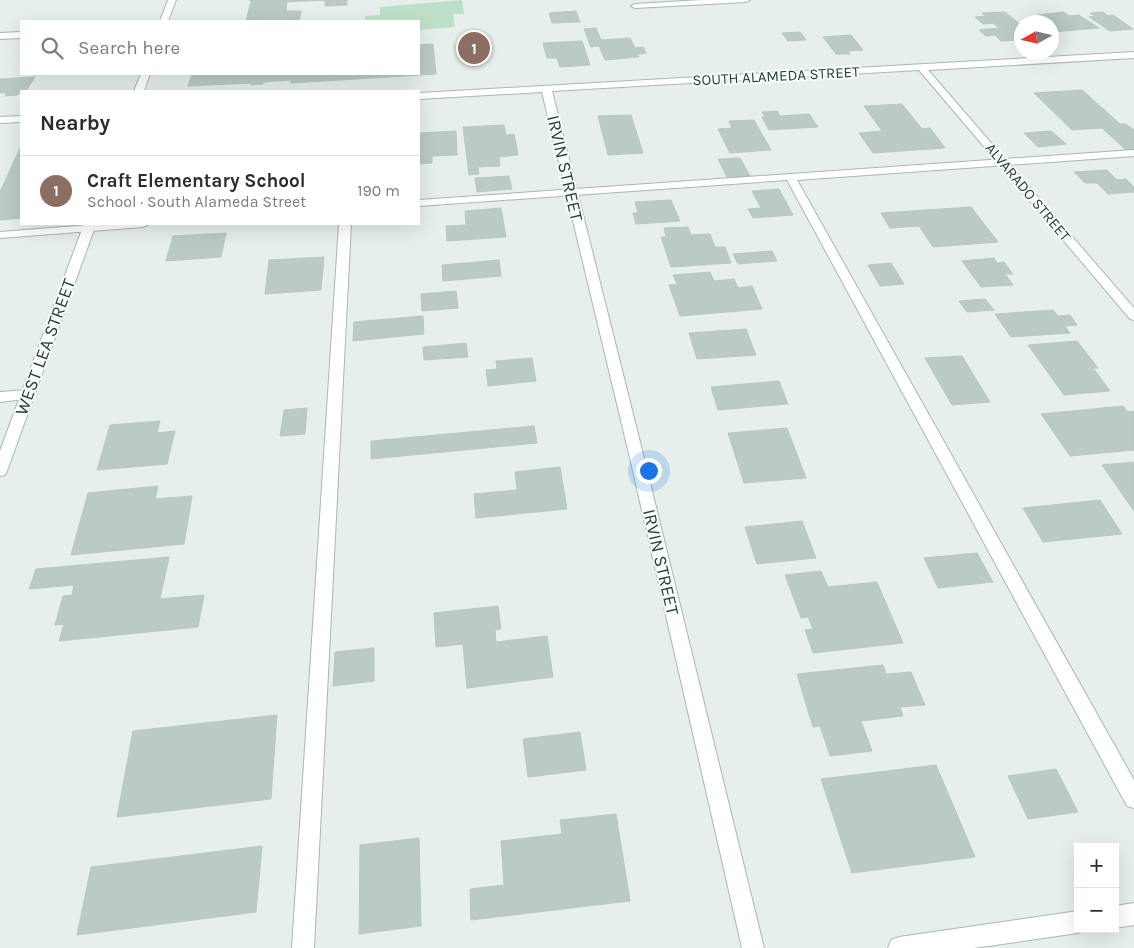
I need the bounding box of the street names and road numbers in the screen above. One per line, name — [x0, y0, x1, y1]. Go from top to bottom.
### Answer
street label: SOUTH ALAMEDA STREET — [692, 63, 860, 89]
street label: IRVIN STREET — [542, 113, 588, 223]
street label: ALVARADO STREET — [982, 139, 1075, 245]
street label: WEST LEA STREET — [10, 276, 80, 418]
street label: IRVIN STREET — [638, 507, 684, 617]

